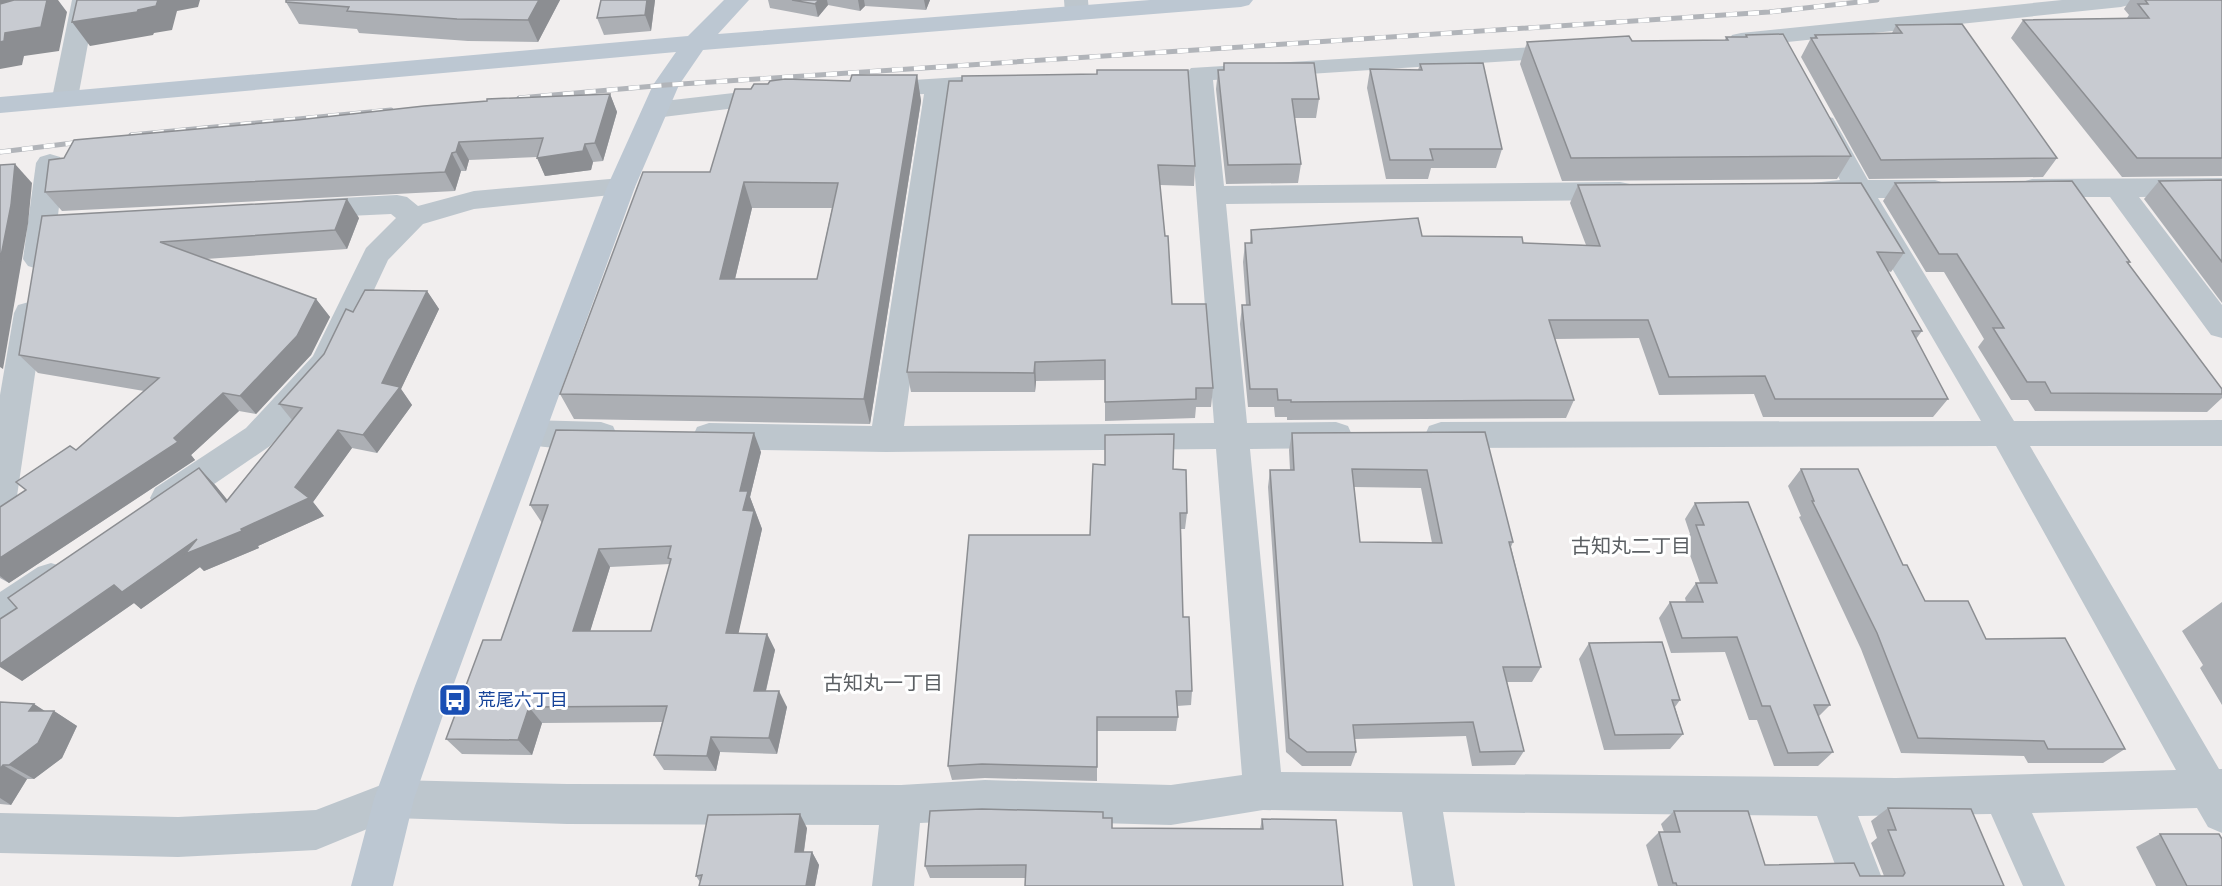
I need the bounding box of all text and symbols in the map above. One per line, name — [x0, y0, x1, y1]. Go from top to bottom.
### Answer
district label: 古知丸二丁目 — [1571, 533, 1691, 557]
district label: 古知丸一丁目 — [823, 670, 943, 694]
bus stop icon: 荒尾六丁目 — [437, 682, 473, 718]
place label: 荒尾六丁目 — [478, 688, 568, 710]

